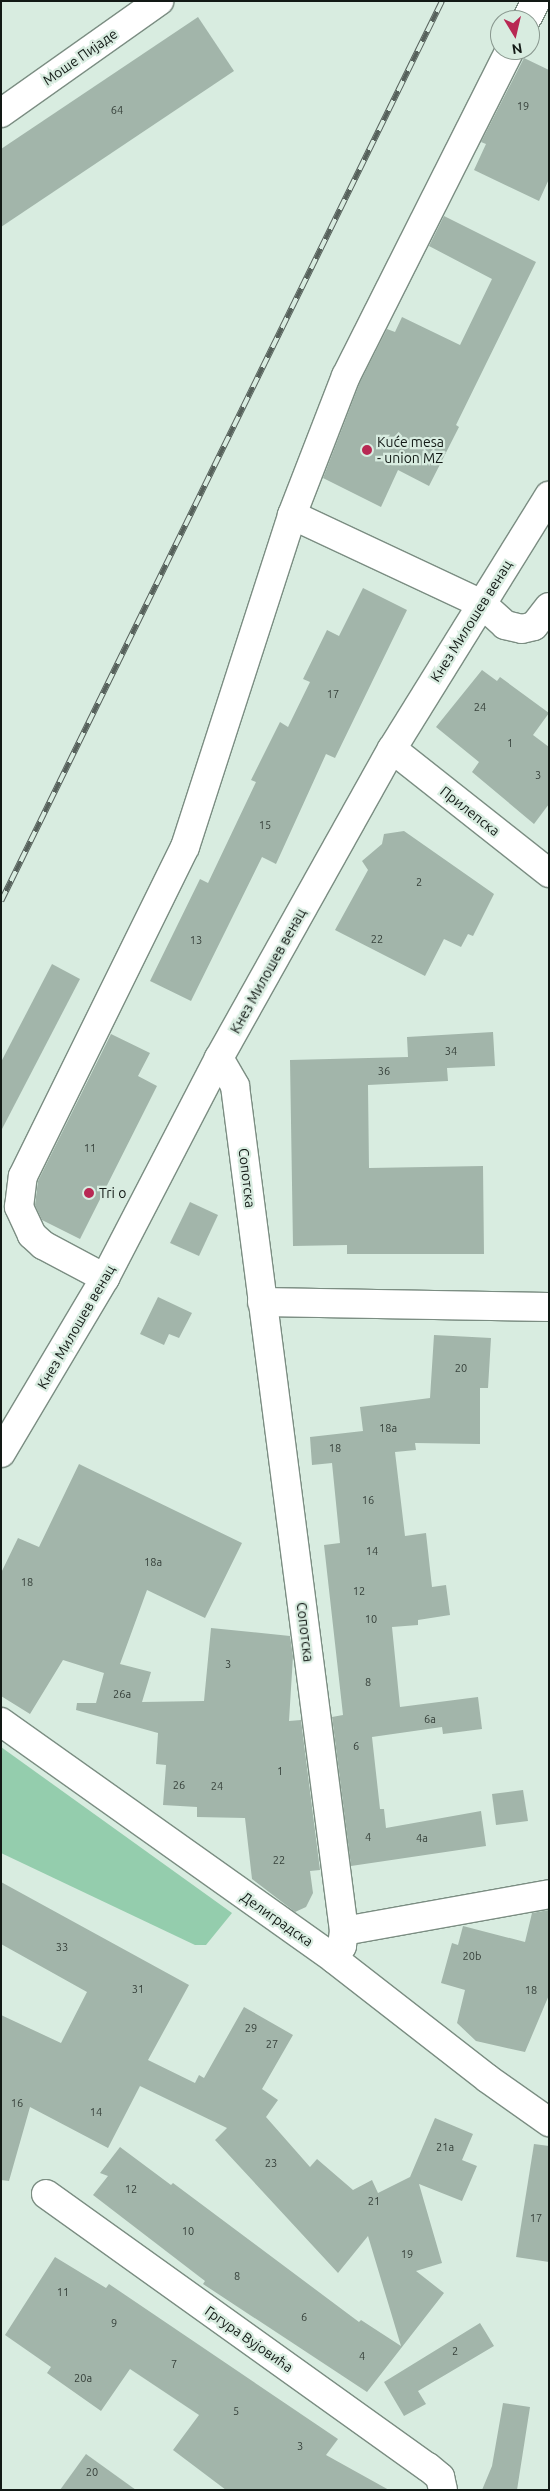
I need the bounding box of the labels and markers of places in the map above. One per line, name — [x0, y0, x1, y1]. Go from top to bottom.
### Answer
place label: Kuće mesa - union MZ — [377, 434, 444, 467]
marker: Kuće mesa - union MZ — [361, 444, 373, 456]
place label: Tri o — [99, 1185, 126, 1201]
marker: Tri o — [83, 1187, 95, 1199]

